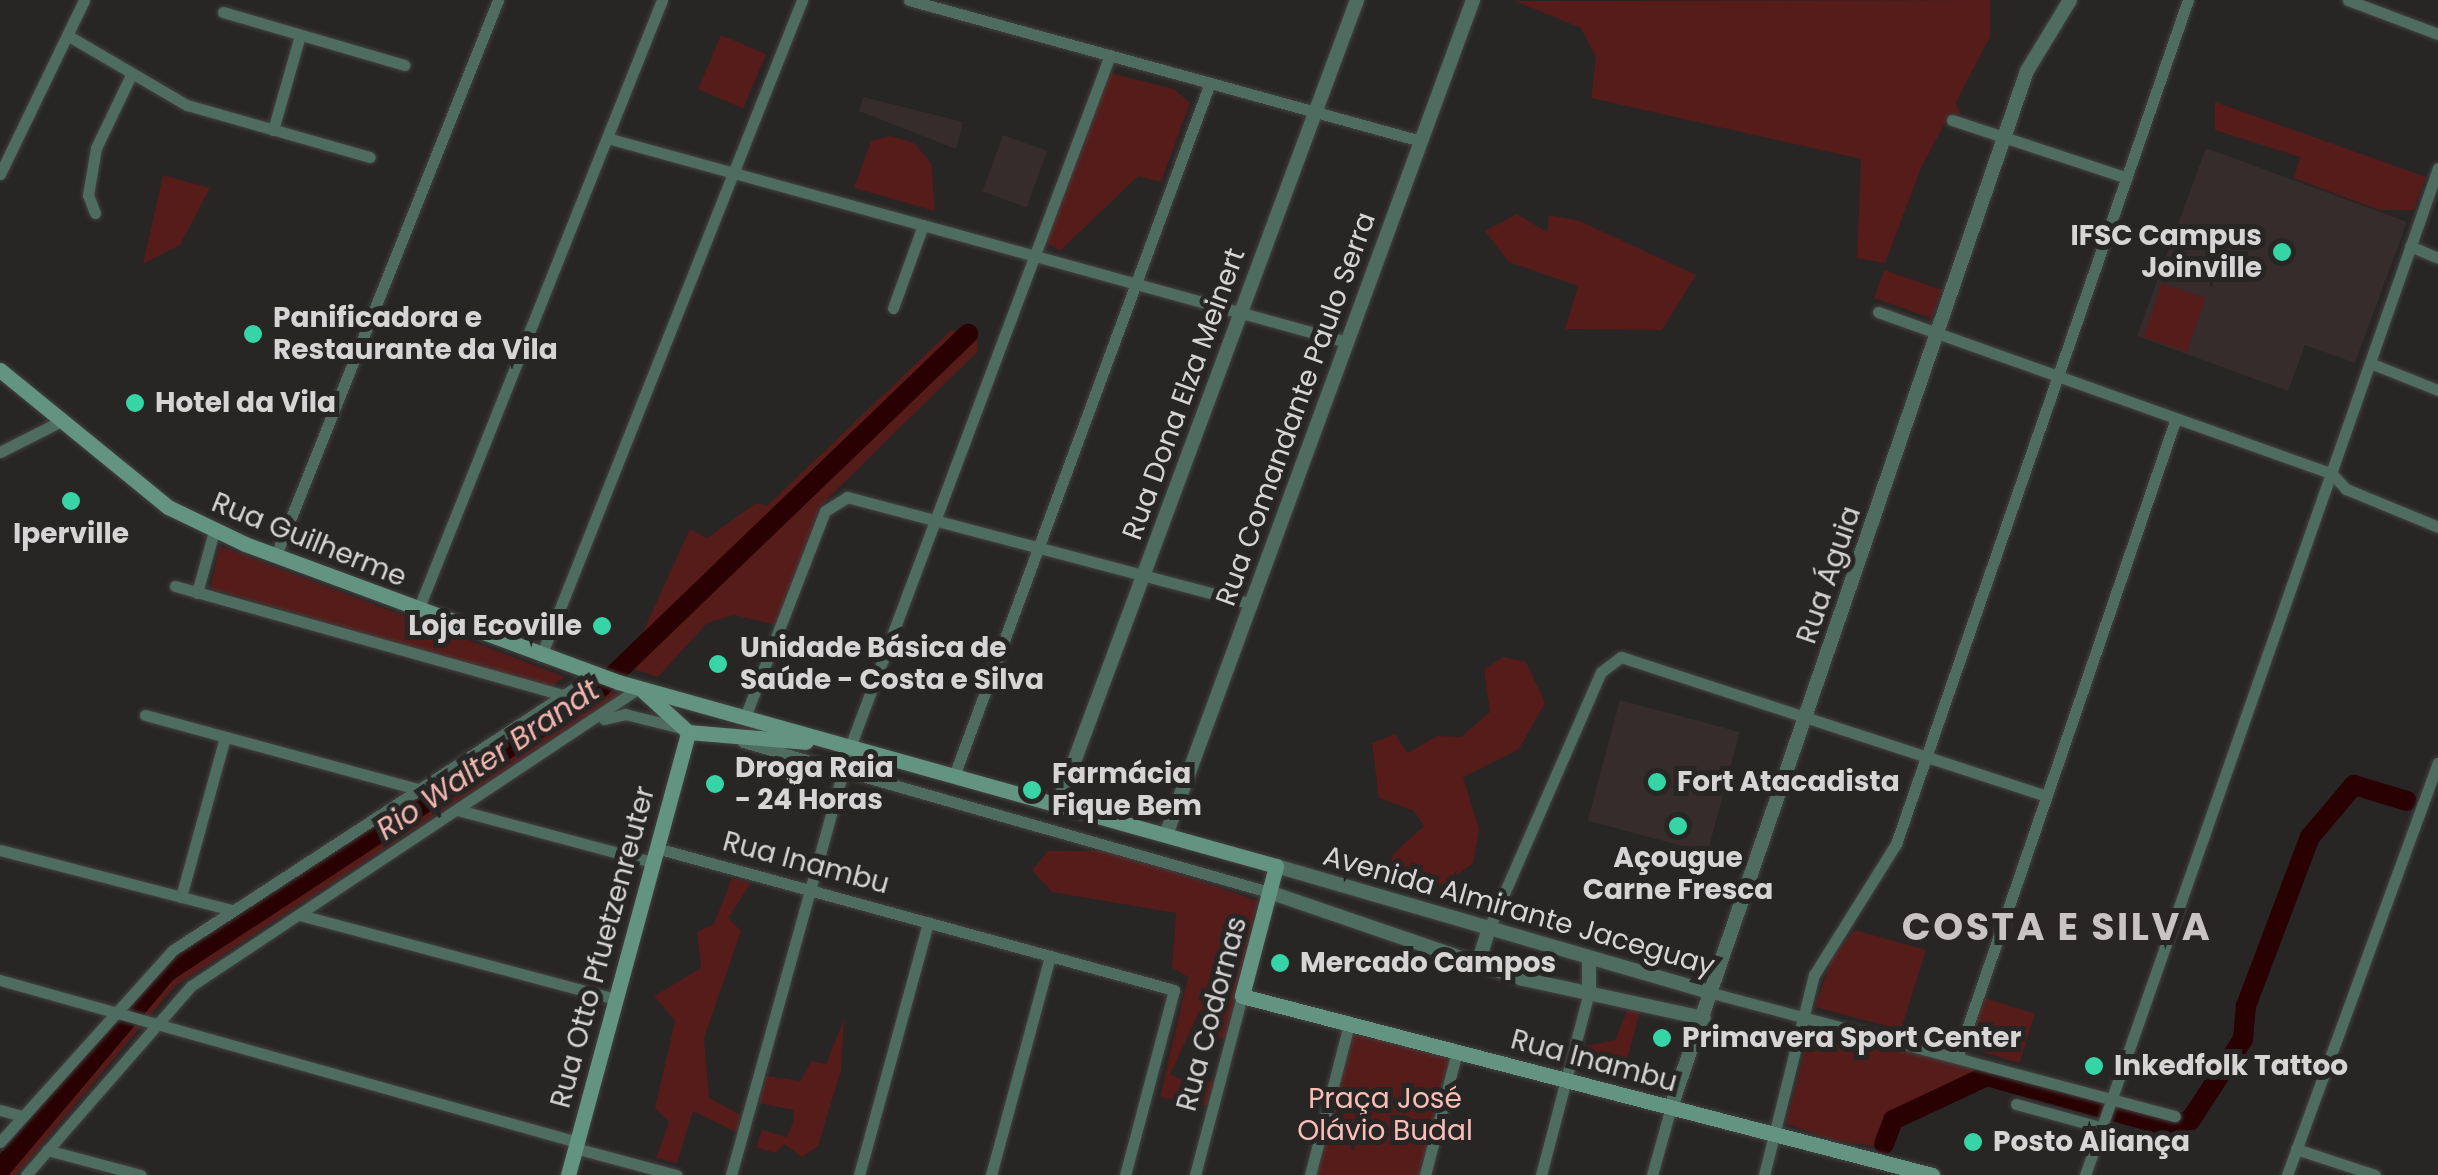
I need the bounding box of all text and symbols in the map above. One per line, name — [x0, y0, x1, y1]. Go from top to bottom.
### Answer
street label: Rua Comandante Paulo Serra — [1209, 208, 1383, 610]
place label: IFSC Campus Joinville — [2070, 219, 2262, 285]
marker: IFSC Campus Joinville — [2271, 241, 2293, 263]
street label: Rua Dona Elza Meinert — [1116, 244, 1252, 544]
place label: Panificadora e Restaurante da Vila — [273, 301, 558, 367]
marker: Panificadora e Restaurante da Vila — [242, 323, 264, 345]
place label: Hotel da Vila — [155, 386, 336, 420]
marker: Hotel da Vila — [124, 392, 146, 414]
street label: Rua Guilherme — [207, 486, 411, 594]
marker: Iperville — [60, 490, 82, 512]
street label: Rua Águia — [1790, 502, 1868, 648]
place label: Iperville — [13, 517, 129, 551]
place label: Loja Ecoville — [408, 609, 582, 643]
marker: Loja Ecoville — [591, 615, 613, 637]
place label: Unidade Básica de Saúde - Costa e Silva — [740, 631, 1044, 697]
marker: Unidade Básica de Saúde - Costa e Silva — [705, 651, 731, 677]
water label: Rio Walter Brandt — [370, 672, 606, 848]
place label: Droga Raia - 24 Horas — [735, 751, 894, 817]
place label: Farmácia Fique Bem — [1052, 757, 1202, 823]
place label: Fort Atacadista — [1677, 765, 1900, 799]
marker: Fort Atacadista — [1646, 771, 1668, 793]
marker: Droga Raia - 24 Horas — [704, 773, 726, 795]
marker: Farmácia Fique Bem — [1021, 779, 1043, 801]
street label: Rua Otto Pfuetzenreuter — [544, 782, 662, 1112]
marker: Açougue Carne Fresca — [1667, 815, 1689, 837]
street label: Rua Inambu — [719, 825, 893, 901]
street label: Avenida Almirante Jaceguay — [1319, 839, 1719, 983]
place label: Açougue Carne Fresca — [1583, 841, 1773, 907]
district label: COSTA E SILVA — [1902, 904, 2212, 950]
street label: Rua Codornas — [1170, 913, 1254, 1115]
place label: Mercado Campos — [1300, 946, 1556, 980]
marker: Mercado Campos — [1269, 952, 1291, 974]
place label: Primavera Sport Center — [1682, 1021, 2021, 1055]
street label: Rua Inambu — [1507, 1023, 1681, 1099]
marker: Primavera Sport Center — [1651, 1027, 1673, 1049]
place label: Inkedfolk Tattoo — [2114, 1049, 2348, 1083]
marker: Inkedfolk Tattoo — [2083, 1055, 2105, 1077]
park label: Praça José Olávio Budal — [1297, 1082, 1473, 1148]
place label: Posto Aliança — [1993, 1125, 2190, 1159]
marker: Posto Aliança — [1962, 1131, 1984, 1153]

